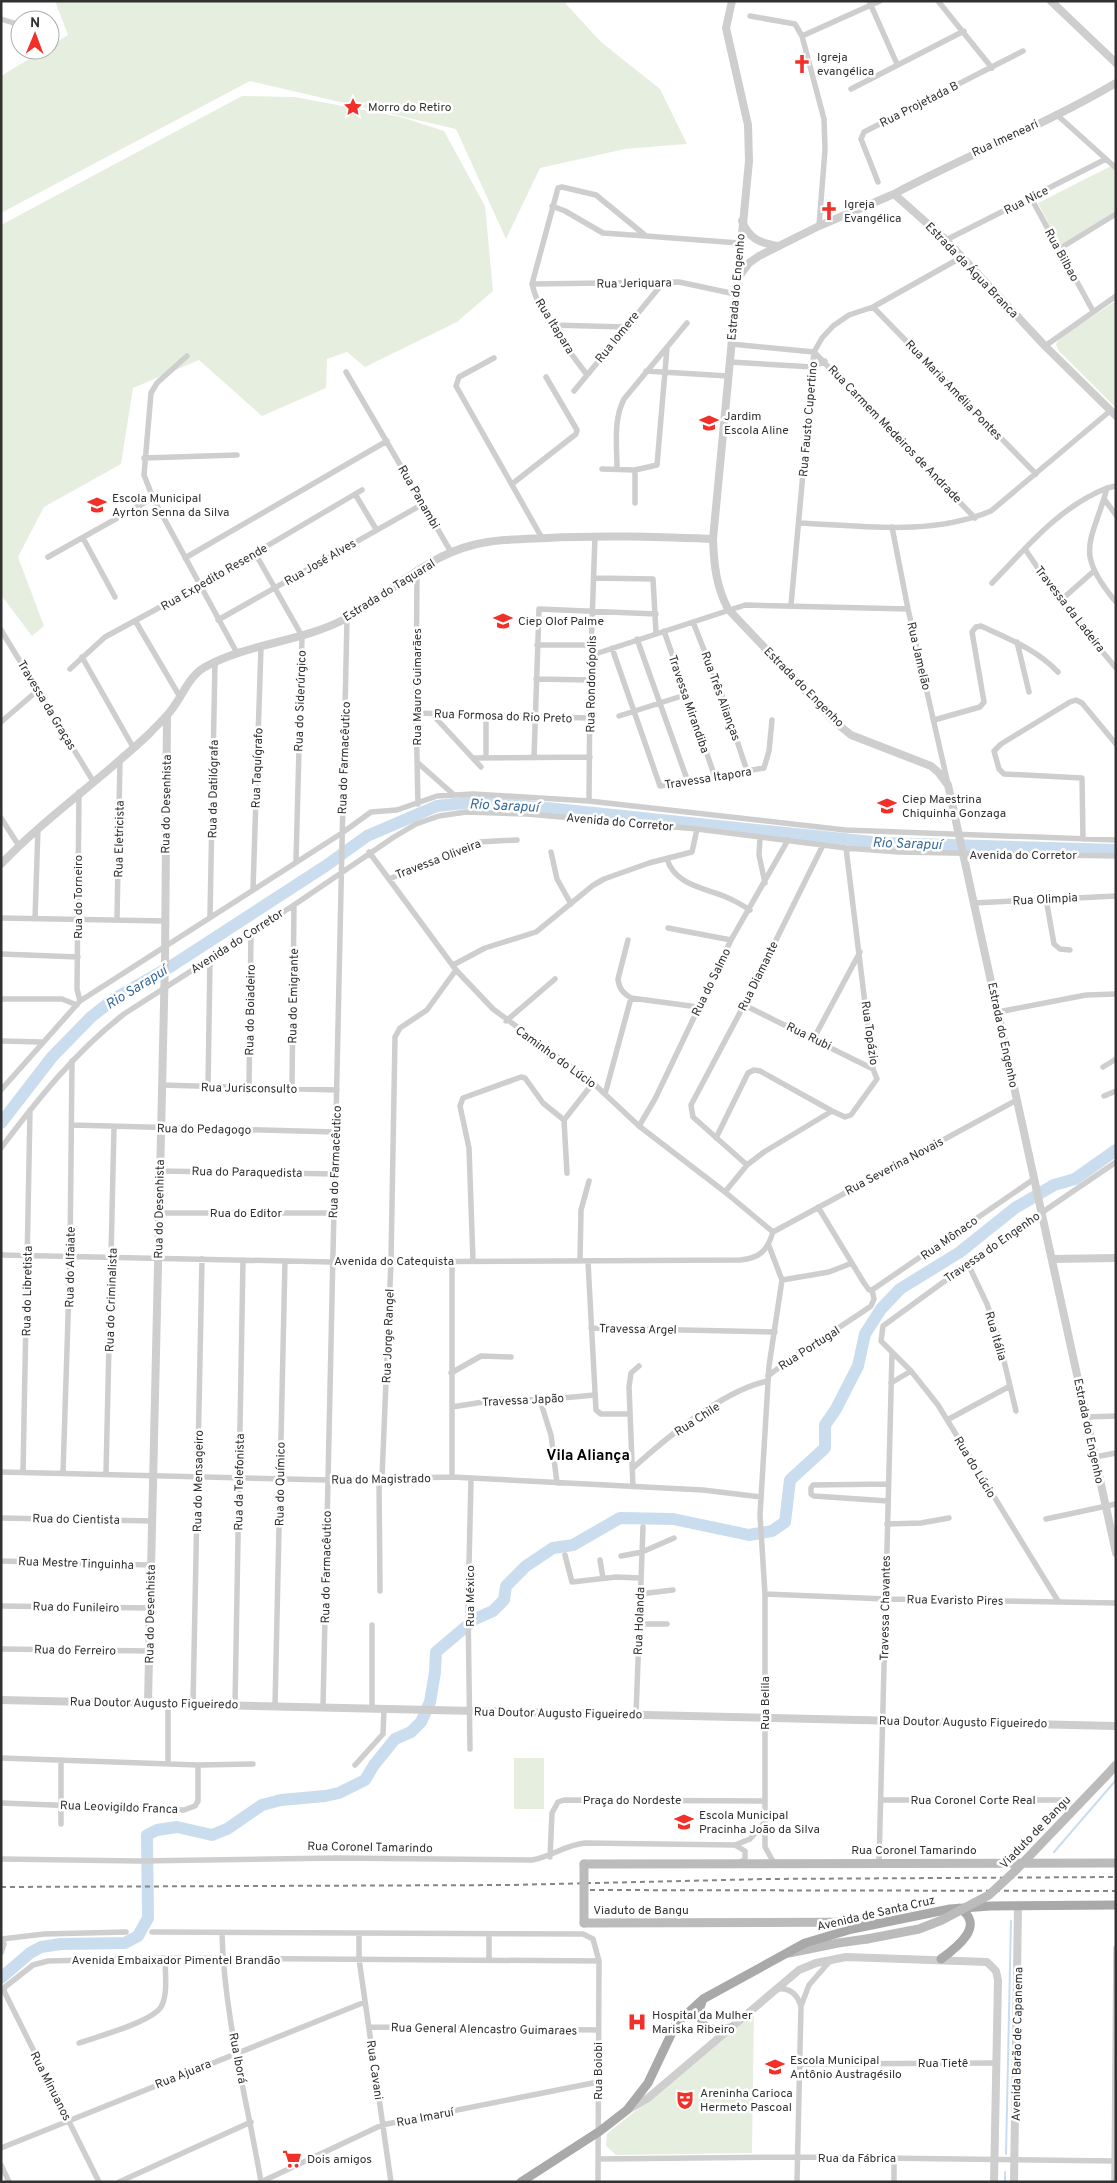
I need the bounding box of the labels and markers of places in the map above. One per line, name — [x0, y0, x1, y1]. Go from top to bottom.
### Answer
place label: Igreja evangélica — [817, 50, 874, 80]
church icon: Igreja evangélica — [791, 53, 813, 75]
place icon: Morro do Retiro — [342, 96, 364, 118]
place label: Morro do Retiro — [368, 100, 452, 116]
place label: Igreja Evangélica — [844, 197, 901, 227]
church icon: Igreja Evangélica — [818, 200, 840, 222]
place label: Jardim Escola Aline — [724, 409, 789, 439]
school or university icon: Jardim Escola Aline — [698, 412, 720, 434]
place label: Escola Municipal Ayrton Senna da Silva — [112, 491, 229, 521]
school or university icon: Escola Municipal Ayrton Senna da Silva — [86, 494, 108, 516]
school or university icon: Ciep Olof Palme — [492, 610, 514, 632]
place label: Ciep Olof Palme — [518, 614, 604, 630]
place label: Ciep Maestrina Chiquinha Gonzaga — [902, 792, 1006, 822]
school or university icon: Ciep Maestrina Chiquinha Gonzaga — [876, 795, 898, 817]
place label: Escola Municipal Pracinha João da Silva — [699, 1808, 820, 1838]
school or university icon: Escola Municipal Pracinha João da Silva — [673, 1811, 695, 1833]
place label: Hospital da Mulher Mariska Ribeiro — [652, 2008, 753, 2038]
hospital icon: Hospital da Mulher Mariska Ribeiro — [626, 2011, 648, 2033]
place label: Escola Municipal Antônio Austragésilo — [790, 2053, 902, 2083]
school or university icon: Escola Municipal Antônio Austragésilo — [764, 2056, 786, 2078]
place label: Areninha Carioca Hermeto Pascoal — [700, 2086, 793, 2116]
theatre icon: Areninha Carioca Hermeto Pascoal — [674, 2089, 696, 2111]
supermarket icon: Dois amigos — [281, 2148, 303, 2170]
place label: Dois amigos — [307, 2152, 372, 2168]

